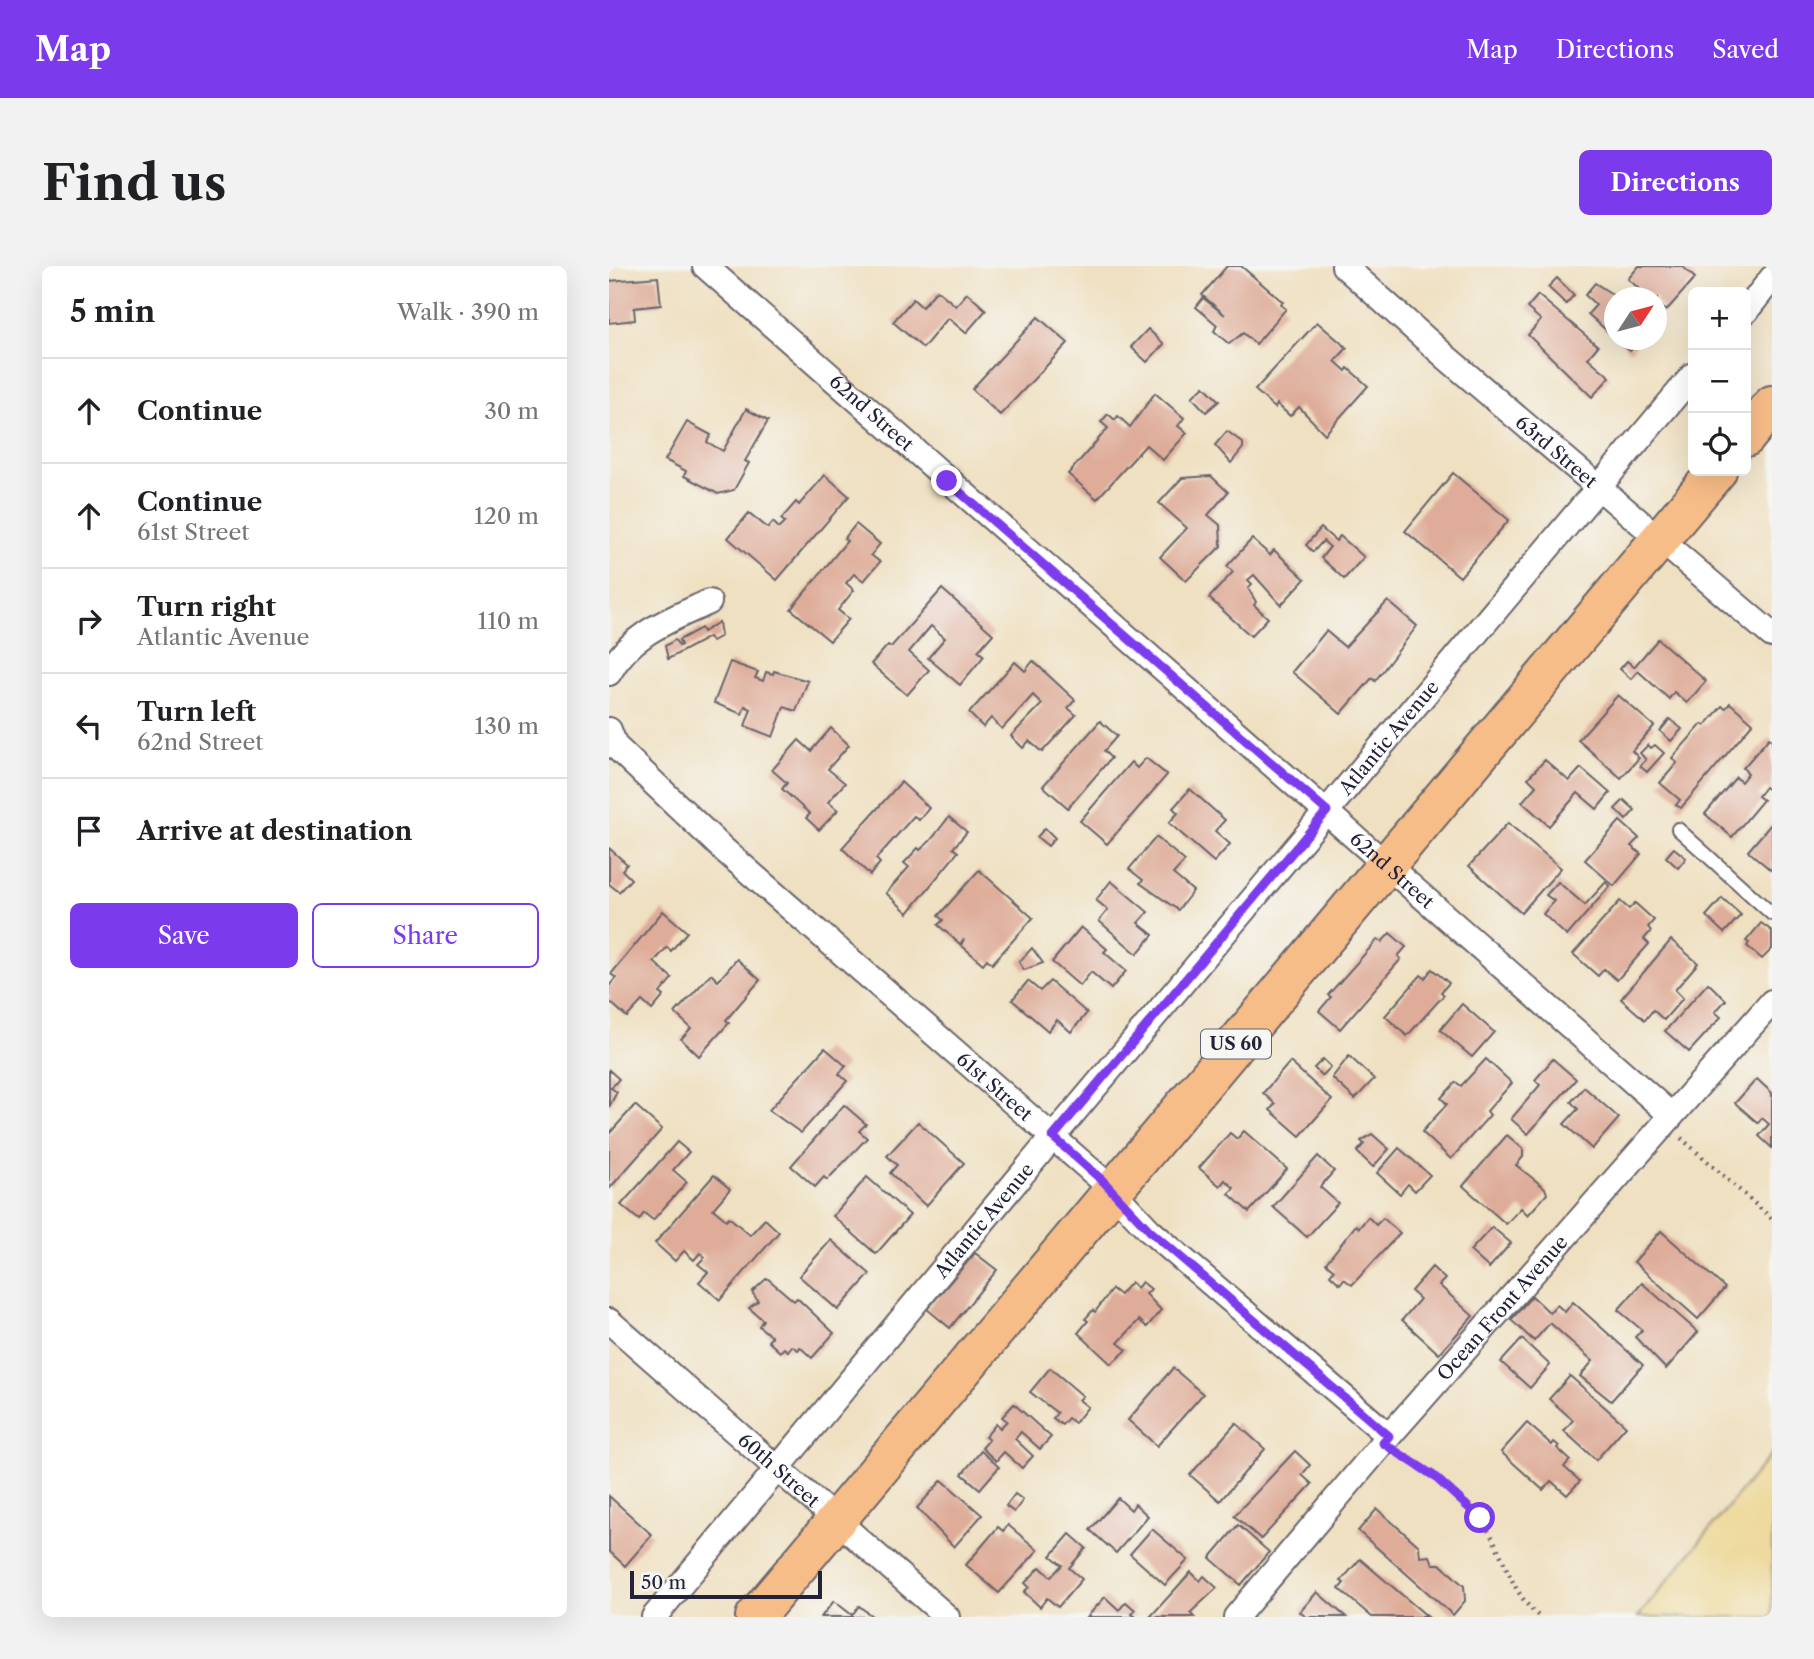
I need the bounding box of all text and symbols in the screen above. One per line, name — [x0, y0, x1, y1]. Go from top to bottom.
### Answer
text: Map — [35, 29, 111, 70]
text: Map — [1466, 35, 1518, 64]
text: Directions — [1556, 35, 1674, 64]
text: Saved — [1712, 35, 1779, 64]
button: Directions — [1579, 150, 1772, 215]
text: Find us — [42, 152, 226, 213]
north arrow — [1604, 287, 1667, 350]
map controls — [1688, 287, 1751, 476]
button: + — [1688, 287, 1751, 350]
text: 5 min — [70, 293, 155, 330]
text: Walk · 390 m — [397, 298, 539, 326]
button: − — [1688, 350, 1751, 413]
street label: 62nd Street — [825, 370, 918, 456]
icon: ahead — [70, 392, 108, 430]
text: Continue — [137, 395, 262, 427]
text: 30 m — [484, 397, 539, 425]
street label: 63rd Street — [1511, 411, 1602, 493]
button: locate — [1688, 413, 1751, 476]
route end — [931, 465, 962, 496]
text: Continue — [137, 486, 262, 518]
icon: ahead — [70, 497, 108, 535]
text: 120 m — [474, 502, 539, 530]
text: 61st Street — [137, 518, 249, 546]
text: Turn right — [137, 591, 276, 623]
icon: right — [70, 602, 108, 640]
text: 110 m — [478, 607, 539, 635]
text: Atlantic Avenue — [137, 623, 309, 651]
street label: Atlantic Avenue — [1334, 676, 1444, 800]
text: Turn left — [137, 696, 256, 728]
icon: left — [70, 707, 108, 745]
text: 130 m — [475, 712, 539, 740]
text: 62nd Street — [137, 728, 263, 756]
icon: arrive — [70, 812, 108, 850]
text: Arrive at destination — [137, 815, 412, 847]
street label: 62nd Street — [1345, 827, 1439, 914]
button: Save — [70, 903, 298, 968]
button: Share — [312, 903, 539, 968]
road number: US 60 — [1201, 1030, 1271, 1058]
street label: 61st Street — [952, 1047, 1037, 1126]
street label: Atlantic Avenue — [929, 1158, 1039, 1283]
street label: Ocean Front Avenue — [1432, 1231, 1573, 1385]
street label: 60th Street — [733, 1428, 824, 1512]
route start — [1464, 1502, 1495, 1533]
scale bar — [630, 1568, 823, 1600]
text: 50 m — [641, 1571, 686, 1594]

